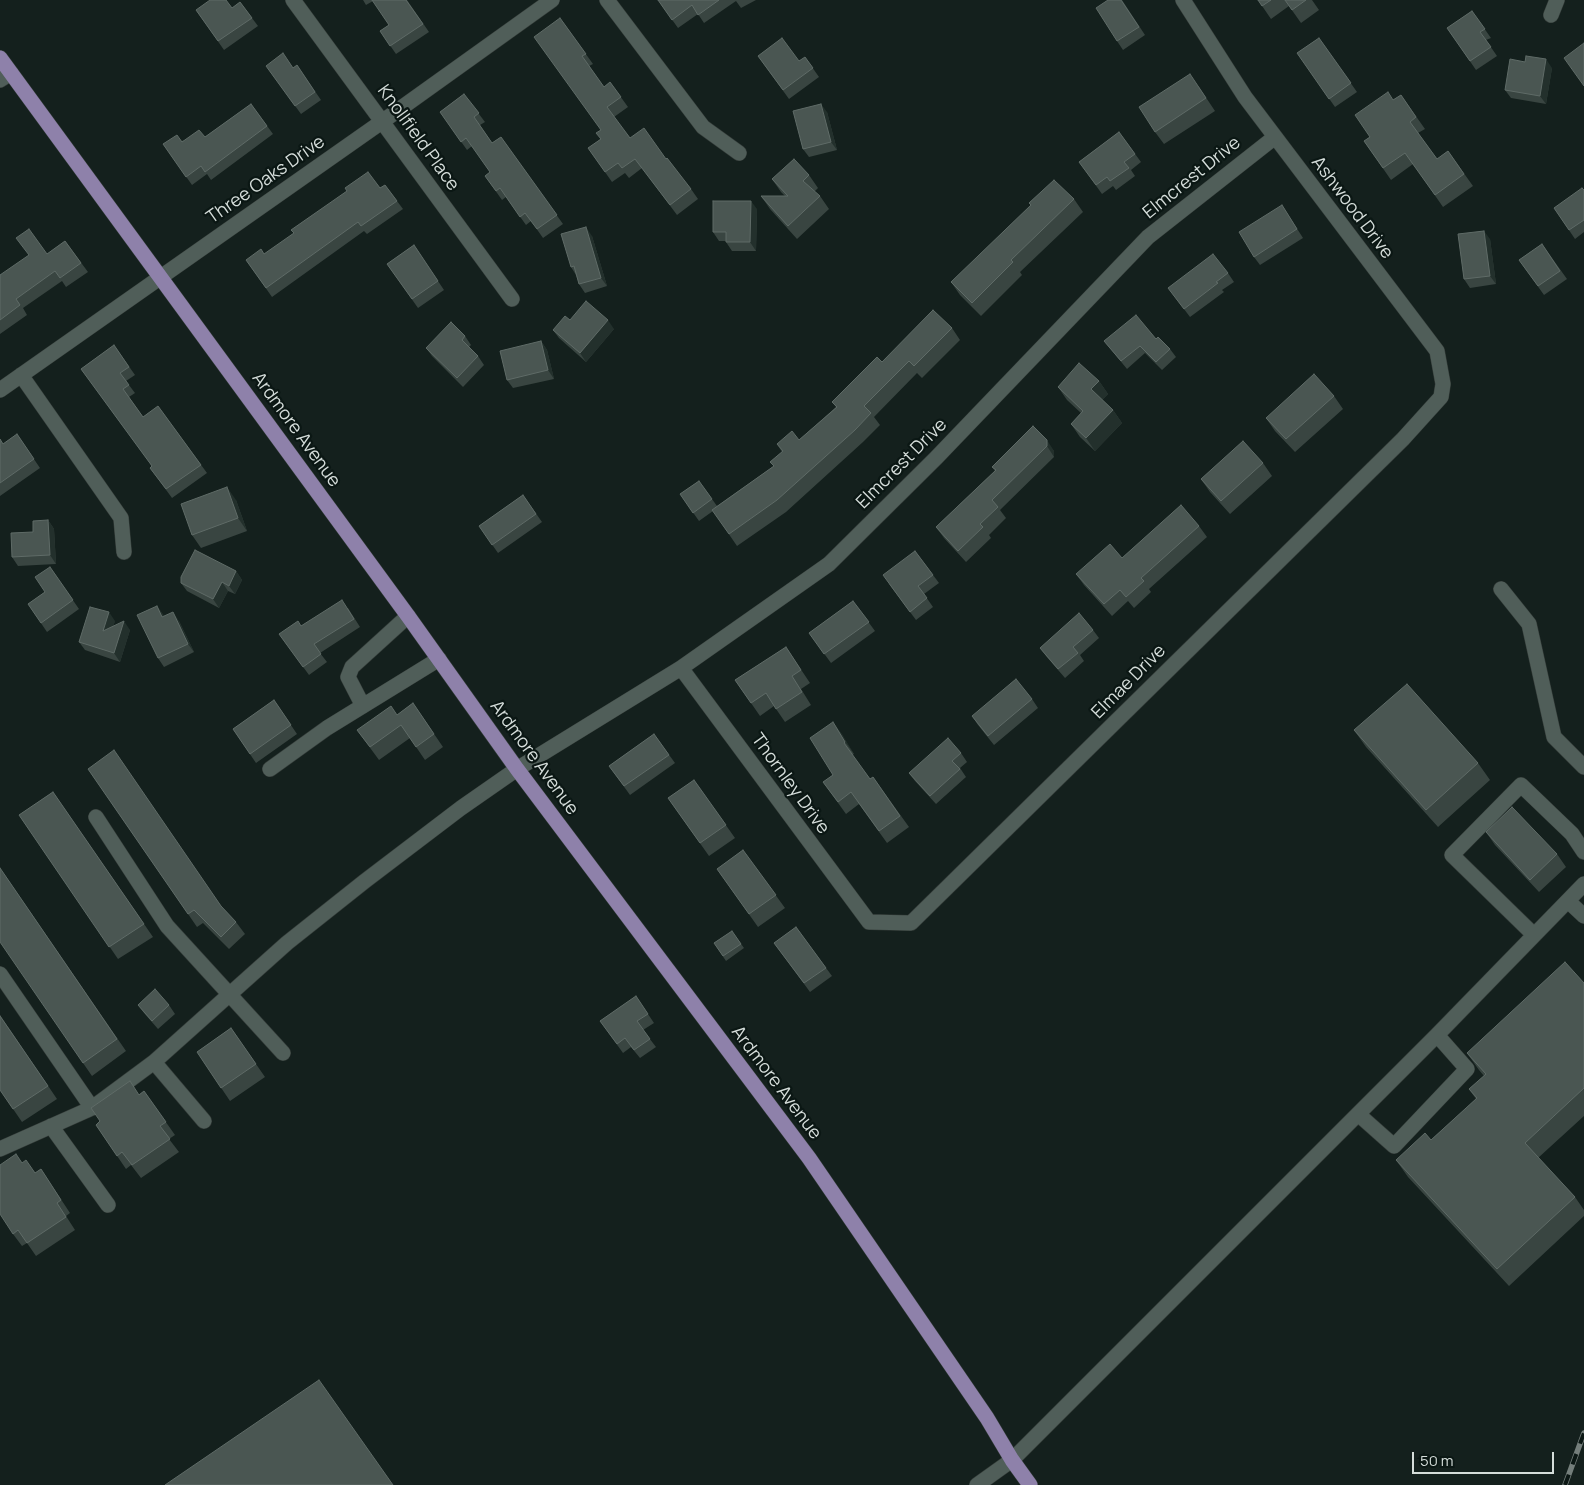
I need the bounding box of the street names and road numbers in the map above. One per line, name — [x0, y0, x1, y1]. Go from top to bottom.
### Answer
street label: Knollfield Place — [372, 81, 464, 195]
street label: Three Oaks Drive — [203, 131, 329, 229]
street label: Elmcrest Drive — [1139, 132, 1245, 224]
street label: Ashwood Drive — [1306, 153, 1398, 263]
street label: Ardmore Avenue — [247, 369, 345, 491]
street label: Elmcrest Drive — [852, 414, 952, 514]
street label: Elmae Drive — [1087, 640, 1171, 724]
street label: Ardmore Avenue — [485, 697, 583, 819]
street label: Thornley Drive — [746, 730, 834, 838]
street label: Ardmore Avenue — [726, 1022, 826, 1144]

